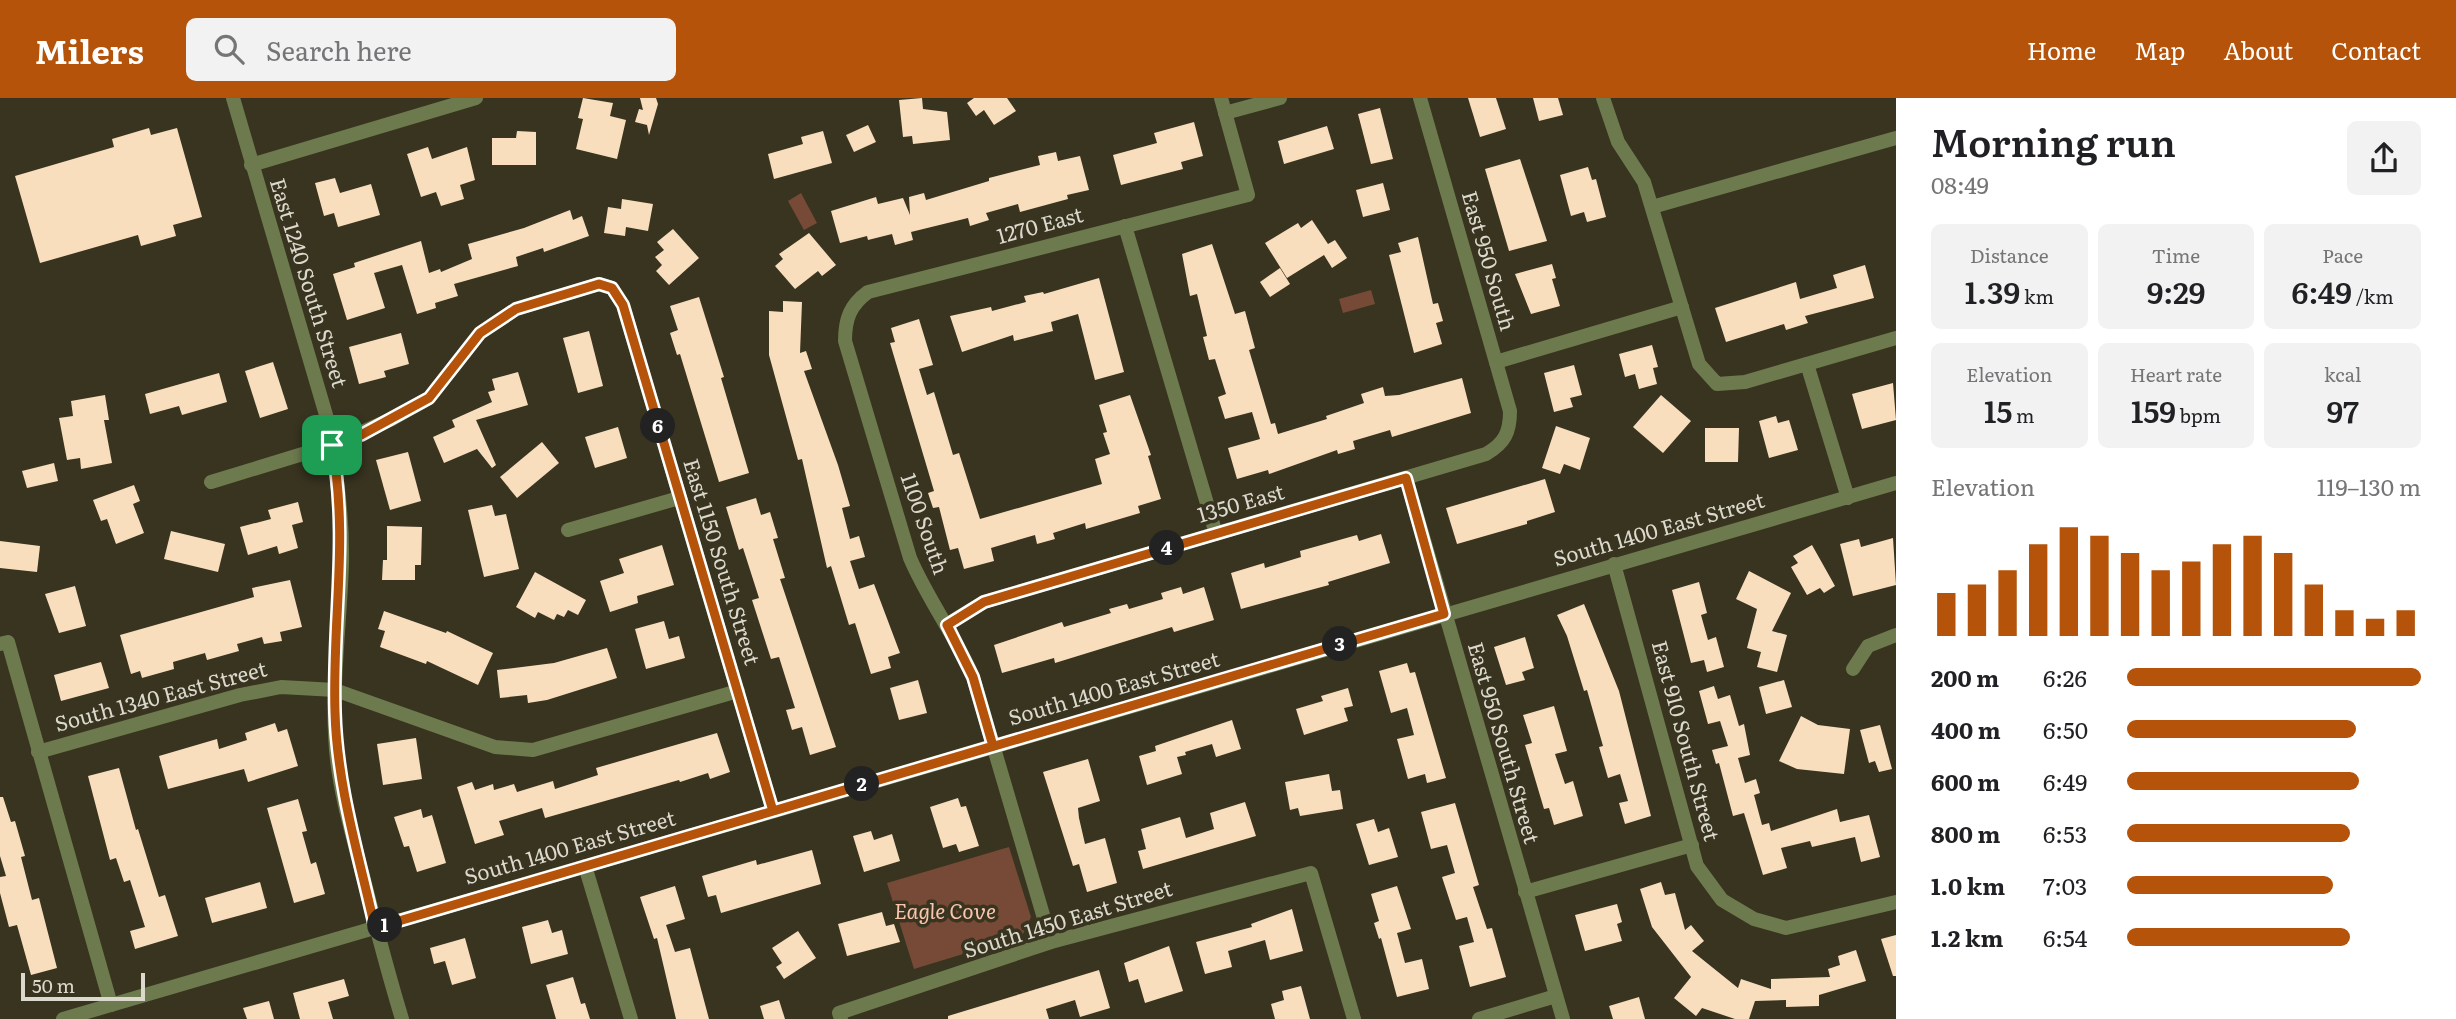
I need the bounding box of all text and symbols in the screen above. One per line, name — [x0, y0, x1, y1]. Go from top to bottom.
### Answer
search box — [186, 18, 676, 81]
text: Milers — [35, 25, 144, 74]
icon: search — [210, 30, 248, 68]
text: Search here — [266, 30, 412, 69]
text: Home — [2027, 32, 2096, 67]
text: Map — [2134, 32, 2185, 67]
text: About — [2223, 32, 2293, 67]
text: Contact — [2331, 32, 2421, 67]
text: Morning run — [1931, 112, 2176, 169]
button: share — [2347, 121, 2421, 195]
text: 08:49 — [1931, 167, 1989, 201]
street label: East 1240 South Street — [264, 174, 357, 391]
street label: East 950 South — [1456, 187, 1525, 334]
street label: 1270 East — [993, 197, 1086, 250]
text: Distance — [1970, 241, 2049, 269]
text: Time — [2152, 241, 2200, 269]
text: Pace — [2322, 241, 2363, 269]
text: 1.39 — [1965, 269, 2020, 313]
text: 9:29 — [2147, 269, 2205, 313]
text: 6:49 — [2292, 269, 2352, 313]
text: km — [2020, 282, 2054, 310]
text: /km — [2352, 282, 2394, 310]
text: Elevation — [1966, 360, 2052, 388]
text: Heart rate — [2130, 360, 2222, 388]
text: kcal — [2324, 360, 2361, 388]
text: 15 — [1984, 388, 2012, 432]
text: 159 — [2131, 388, 2176, 432]
text: 97 — [2327, 388, 2359, 432]
text: m — [2012, 401, 2035, 429]
text: bpm — [2176, 401, 2221, 429]
pin: 6 — [640, 408, 676, 444]
text: 6 — [652, 411, 663, 439]
pin — [302, 415, 362, 475]
icon: arrive — [313, 426, 351, 464]
street label: East 1150 South Street — [677, 454, 770, 669]
street label: 1100 South — [895, 468, 958, 578]
text: Elevation — [1931, 469, 2035, 503]
text: 119–130 m — [2317, 469, 2421, 503]
street label: 1350 East — [1193, 474, 1288, 529]
street label: South 1400 East Street — [1549, 482, 1768, 573]
pin: 4 — [1150, 531, 1184, 566]
text: 4 — [1161, 533, 1172, 561]
pin: 3 — [1322, 626, 1358, 662]
text: 3 — [1334, 629, 1345, 657]
street label: East 910 South Street — [1646, 637, 1729, 845]
street label: East 950 South Street — [1462, 638, 1549, 847]
street label: South 1400 East Street — [1004, 641, 1223, 732]
street label: South 1340 East Street — [51, 651, 270, 738]
text: 200 m — [1931, 660, 1999, 694]
text: 6:26 — [2043, 660, 2087, 694]
text: 400 m — [1931, 712, 2001, 746]
text: 6:50 — [2043, 712, 2088, 746]
text: 600 m — [1931, 764, 2000, 798]
text: 6:49 — [2043, 764, 2087, 798]
pin: 2 — [844, 766, 880, 802]
text: 2 — [856, 769, 867, 797]
street label: South 1400 East Street — [460, 800, 679, 891]
text: 800 m — [1931, 816, 2000, 850]
text: 6:53 — [2043, 816, 2087, 850]
text: 1.0 km — [1931, 868, 2005, 902]
text: 7:03 — [2043, 868, 2087, 902]
street label: South 1450 East Street — [959, 871, 1176, 964]
park label: Eagle Cove — [894, 894, 996, 925]
pin: 1 — [368, 908, 402, 942]
text: 1 — [381, 910, 388, 938]
text: 1.2 km — [1931, 920, 2003, 954]
text: 6:54 — [2043, 920, 2087, 954]
scale bar — [21, 970, 145, 1002]
text: 50 m — [32, 971, 75, 999]

